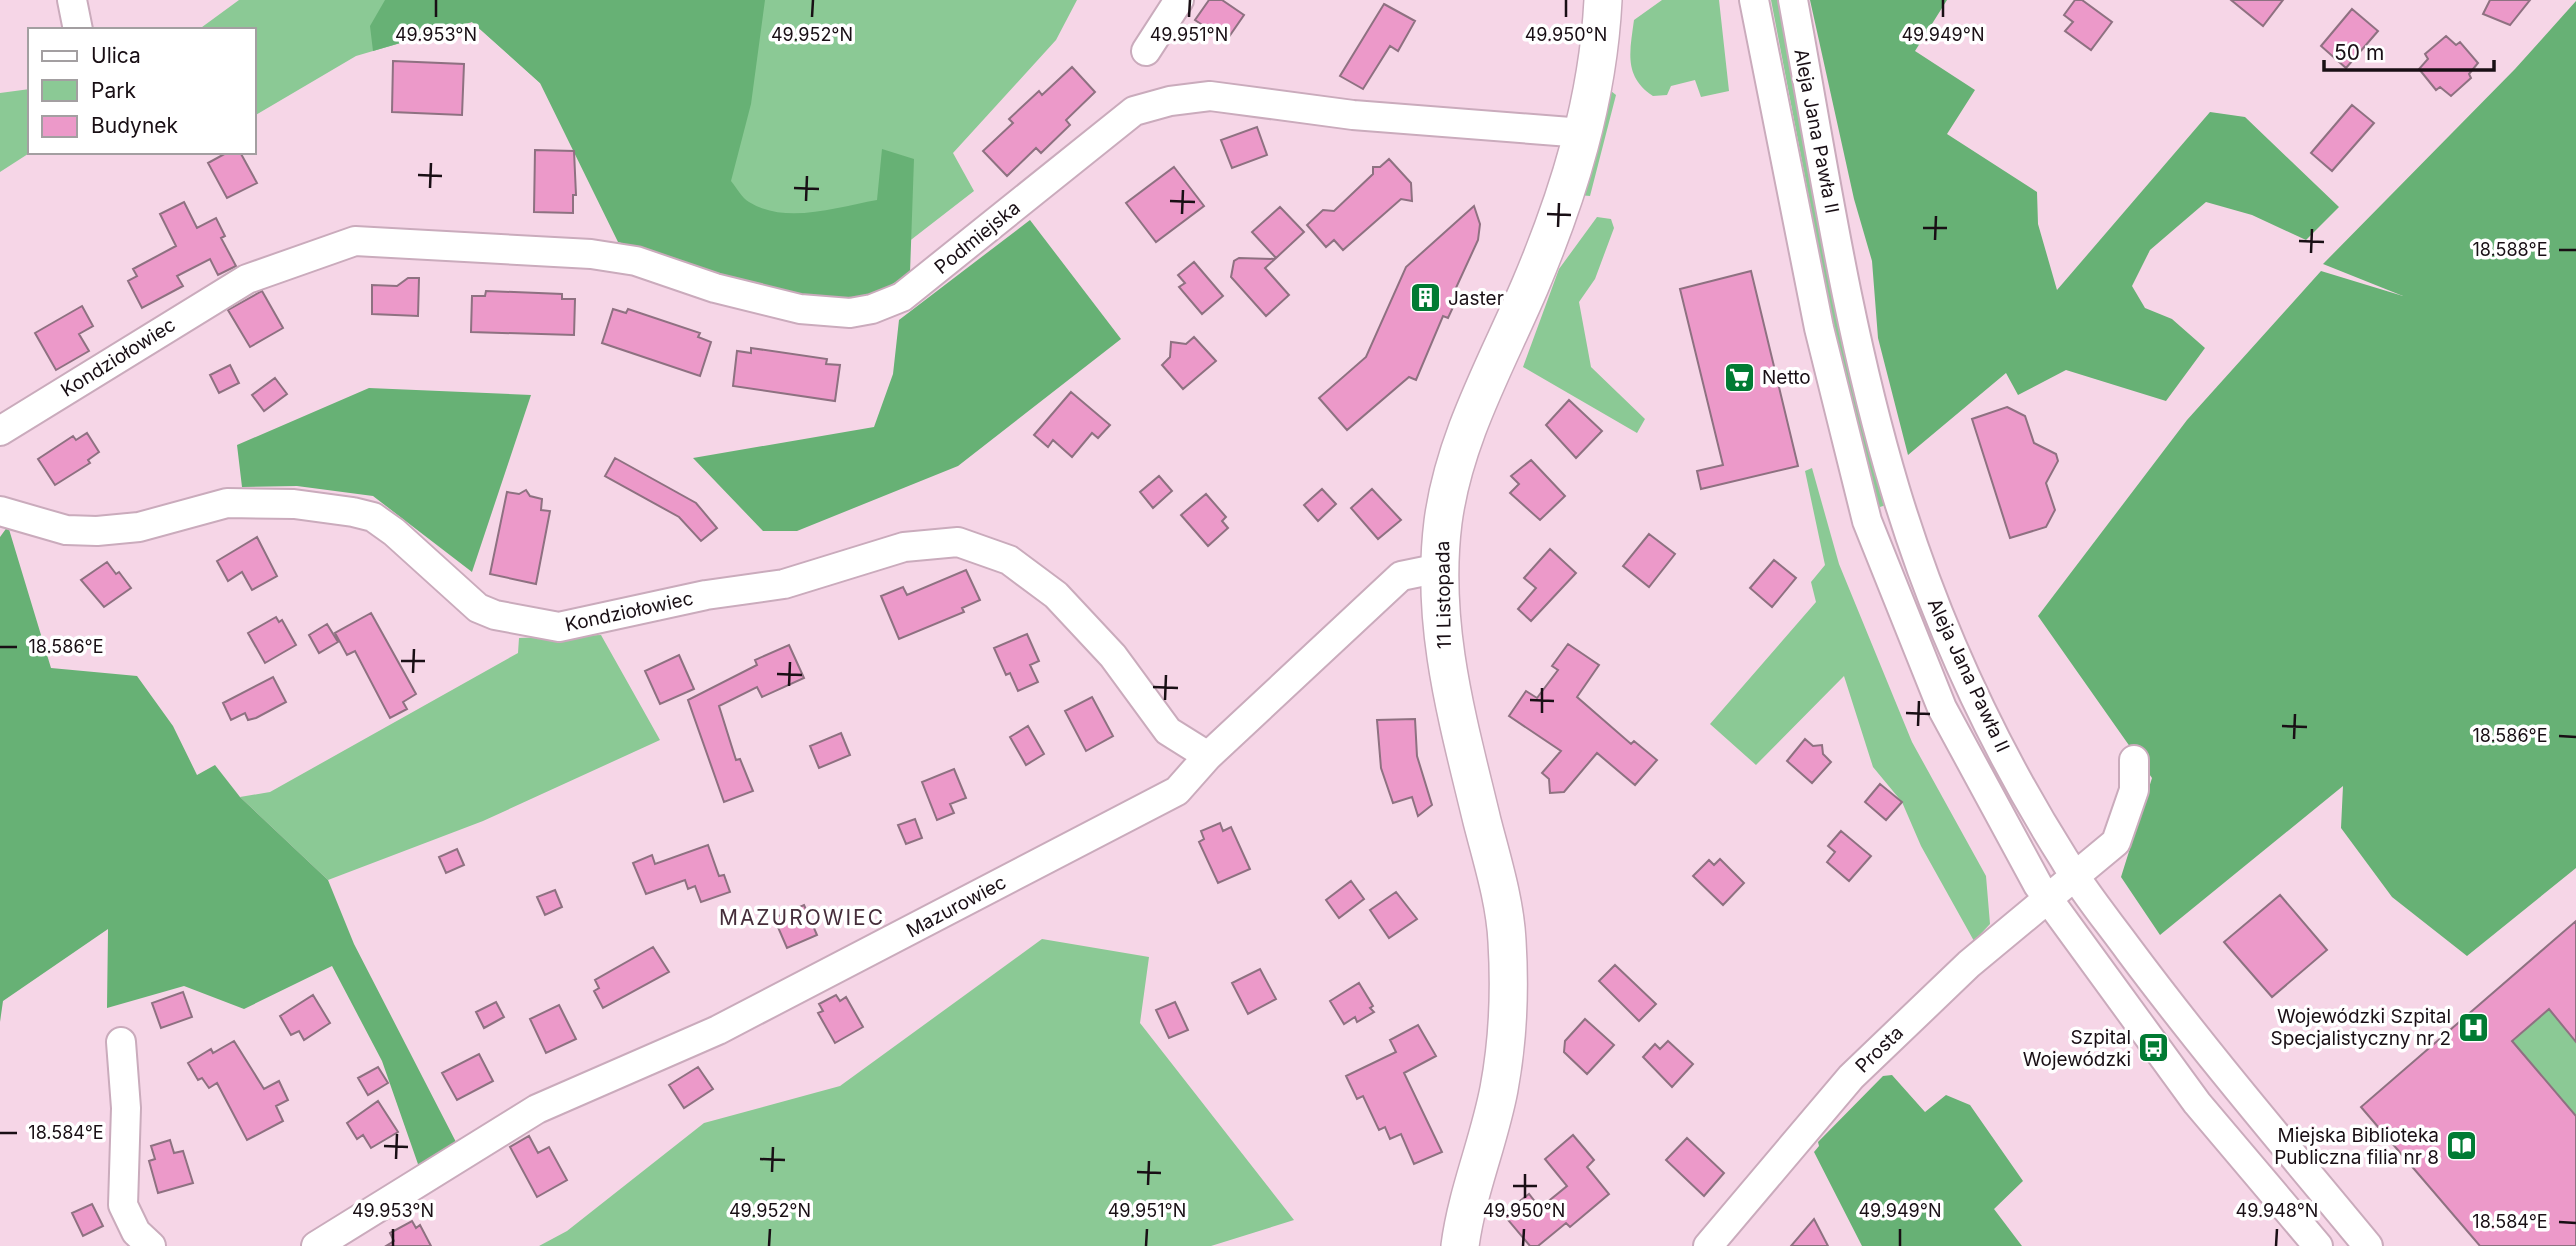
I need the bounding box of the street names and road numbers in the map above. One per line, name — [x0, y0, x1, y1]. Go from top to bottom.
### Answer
street label: Aleja Jana Pawła II — [1789, 47, 1844, 215]
street label: Podmiejska — [930, 196, 1025, 279]
street label: Kondziołowiec — [57, 313, 180, 402]
street label: 11 Listopada — [1431, 541, 1456, 649]
street label: Kondziołowiec — [563, 587, 695, 636]
street label: Aleja Jana Pawła II — [1923, 595, 2014, 756]
street label: Mazurowiec — [902, 871, 1010, 942]
street label: Prosta — [1851, 1021, 1908, 1078]

